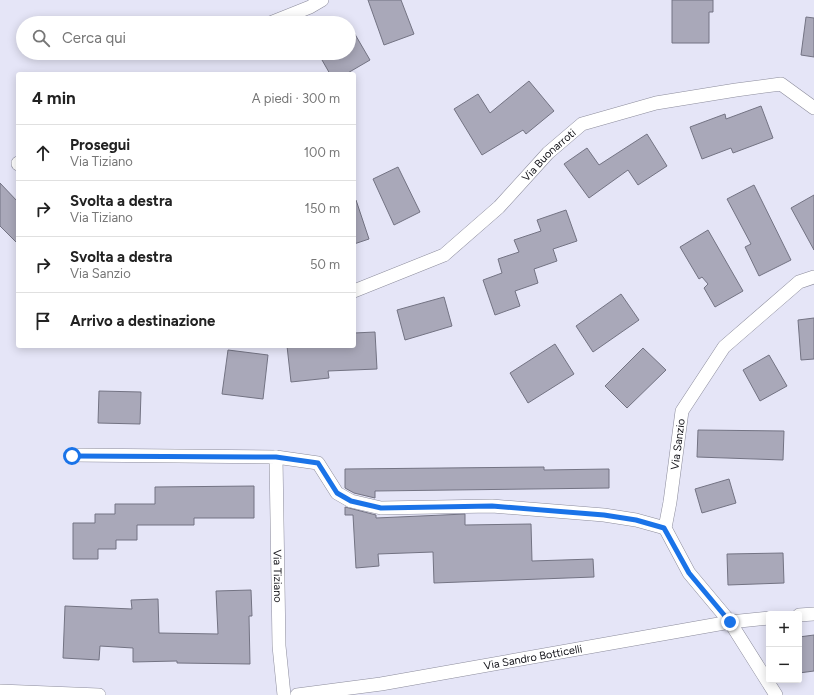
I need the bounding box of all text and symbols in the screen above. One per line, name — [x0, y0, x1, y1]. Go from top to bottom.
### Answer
search box — [16, 16, 356, 60]
icon: search — [30, 27, 52, 49]
text: Cerca qui — [62, 29, 126, 47]
text: 4 min — [32, 88, 76, 108]
text: A piedi · 300 m — [252, 91, 340, 106]
street label: Via Buonarroti — [519, 126, 578, 184]
text: Prosegui — [70, 136, 130, 154]
icon: ahead — [32, 142, 54, 164]
text: 100 m — [304, 145, 340, 160]
text: Via Tiziano — [70, 154, 133, 169]
text: Svolta a destra — [70, 192, 173, 210]
icon: right — [32, 198, 54, 220]
text: 150 m — [305, 201, 340, 216]
text: Via Tiziano — [70, 210, 133, 225]
text: Svolta a destra — [70, 248, 173, 266]
icon: right — [32, 254, 54, 276]
text: 50 m — [310, 257, 340, 272]
text: Via Sanzio — [70, 266, 131, 281]
icon: arrive — [32, 310, 54, 332]
text: Arrivo a destinazione — [70, 312, 215, 330]
street label: Via Sanzio — [668, 418, 687, 470]
route start — [63, 447, 81, 465]
street label: Via Tiziano — [271, 549, 285, 603]
map controls — [766, 611, 802, 683]
button: + — [766, 611, 802, 647]
route end — [721, 613, 739, 631]
street label: Via Sandro Botticelli — [483, 642, 583, 672]
button: − — [766, 647, 802, 683]

